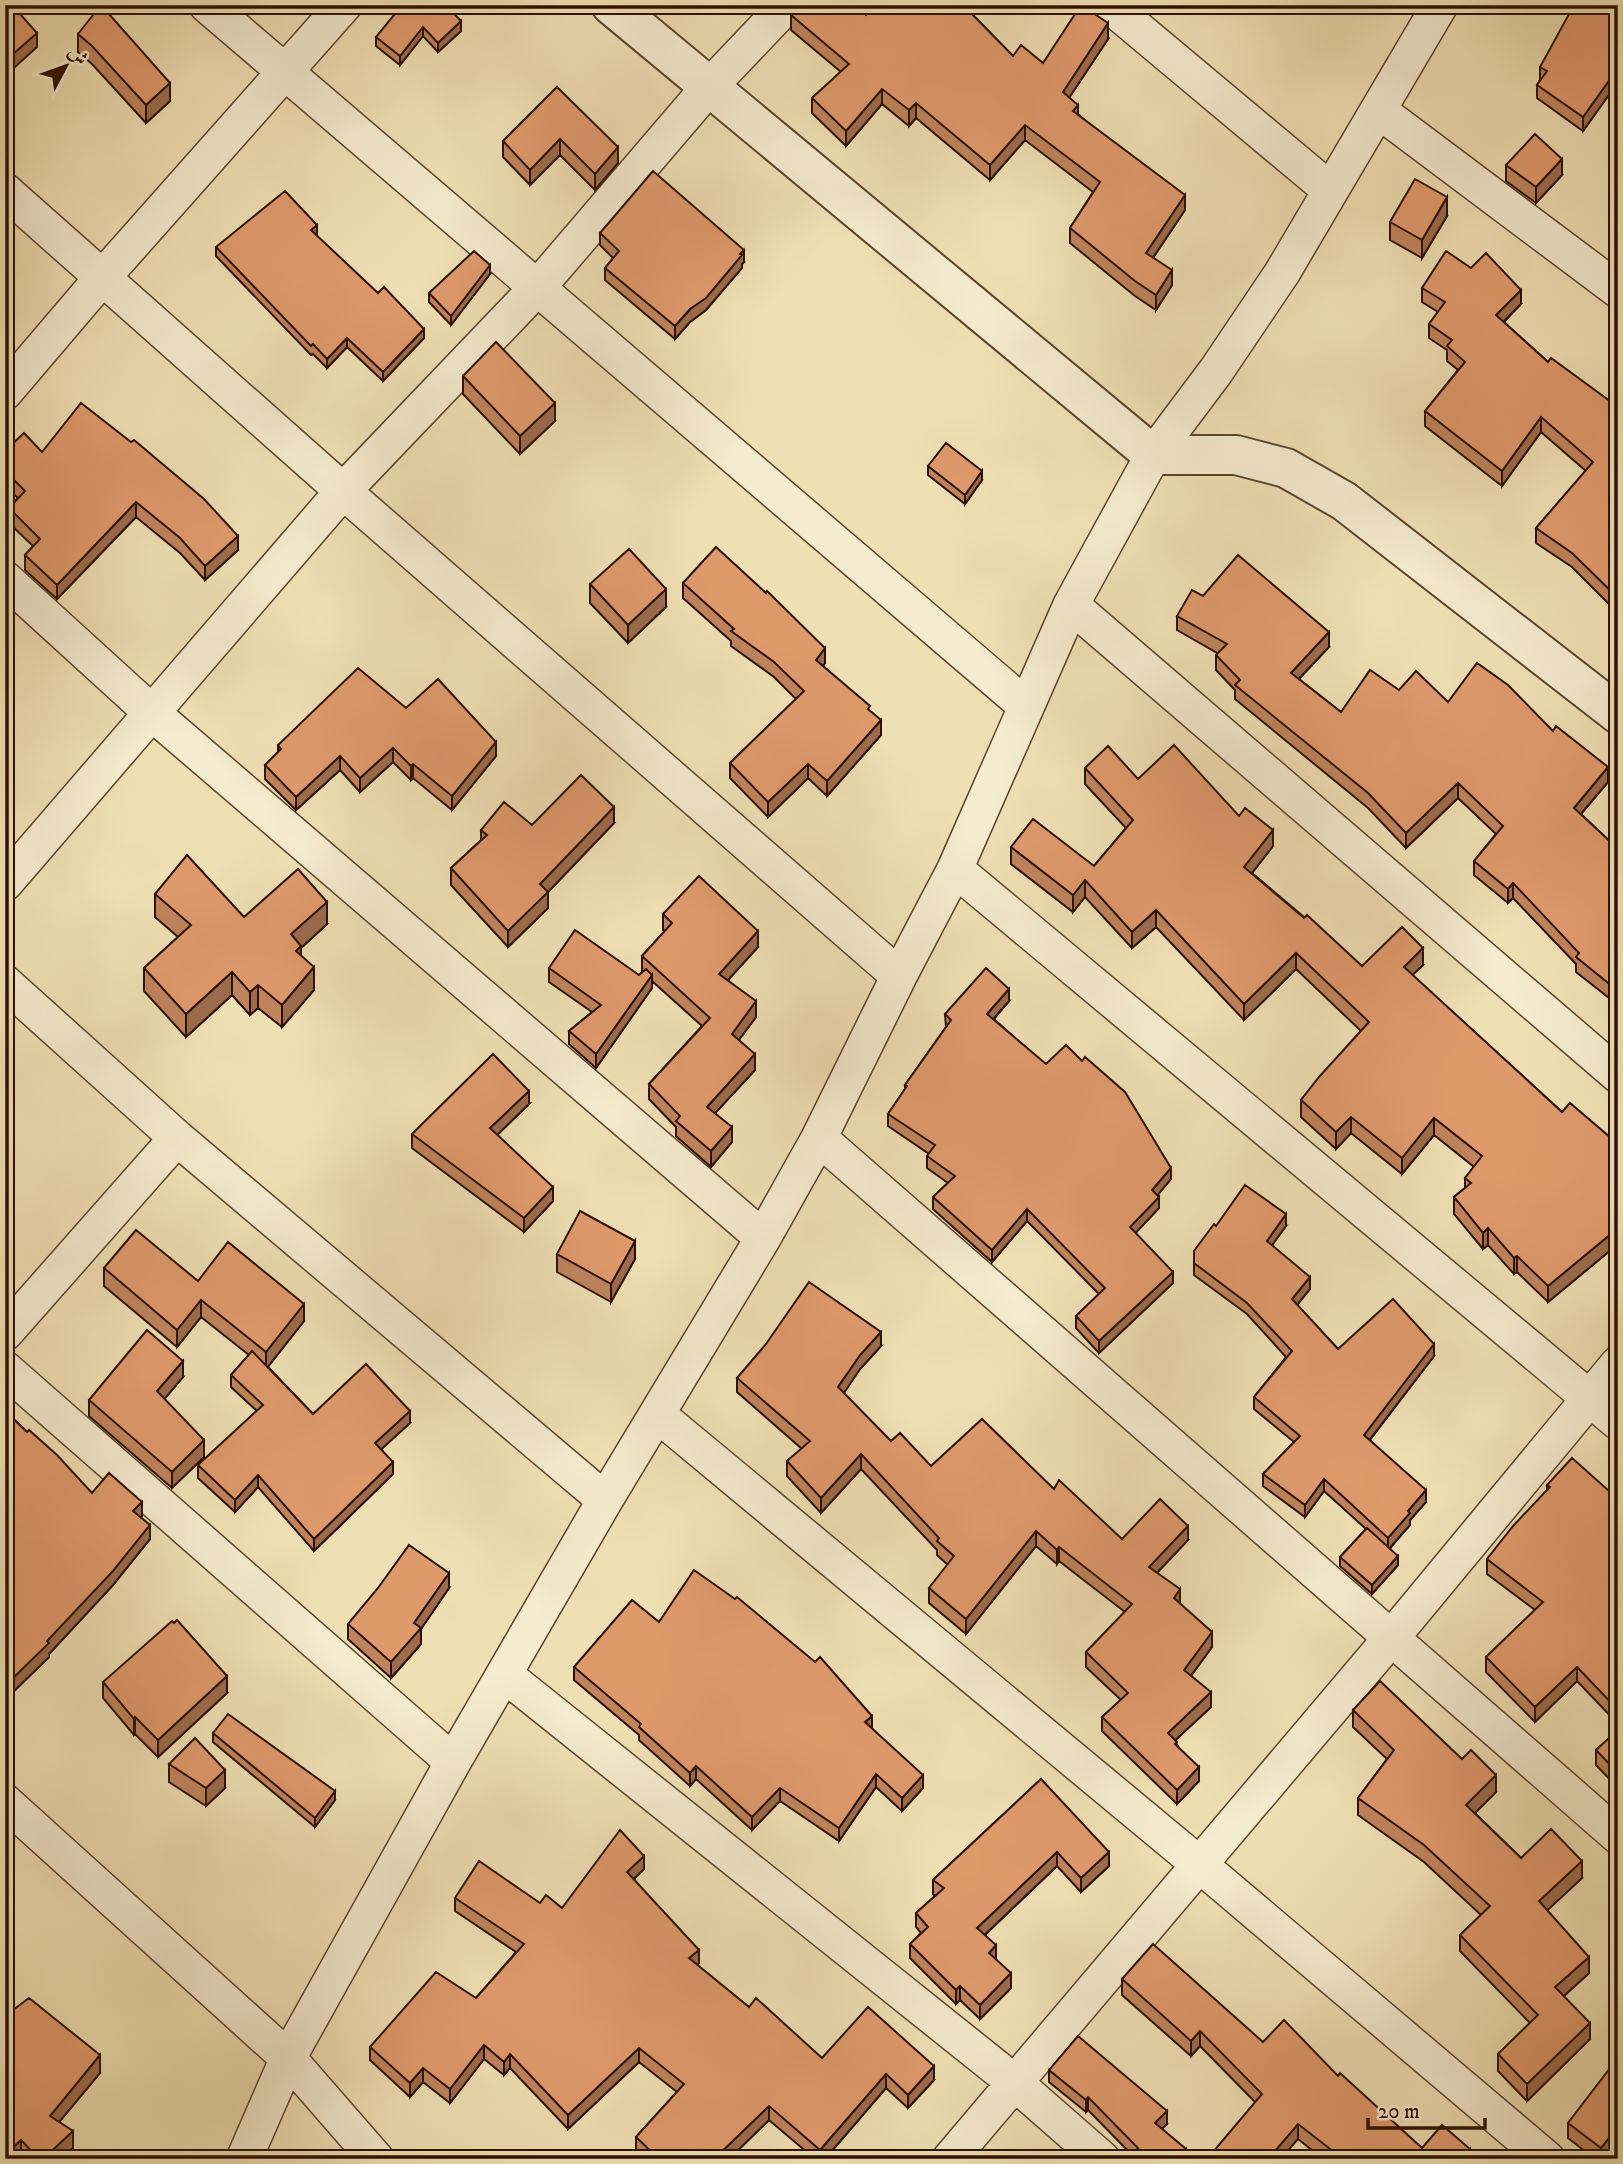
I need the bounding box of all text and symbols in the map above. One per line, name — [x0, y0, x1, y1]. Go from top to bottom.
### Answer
north arrow — [32, 32, 102, 102]
text: ش — [63, 41, 93, 70]
scale bar — [1368, 2087, 1485, 2131]
text: 20 m — [1378, 2099, 1420, 2125]

